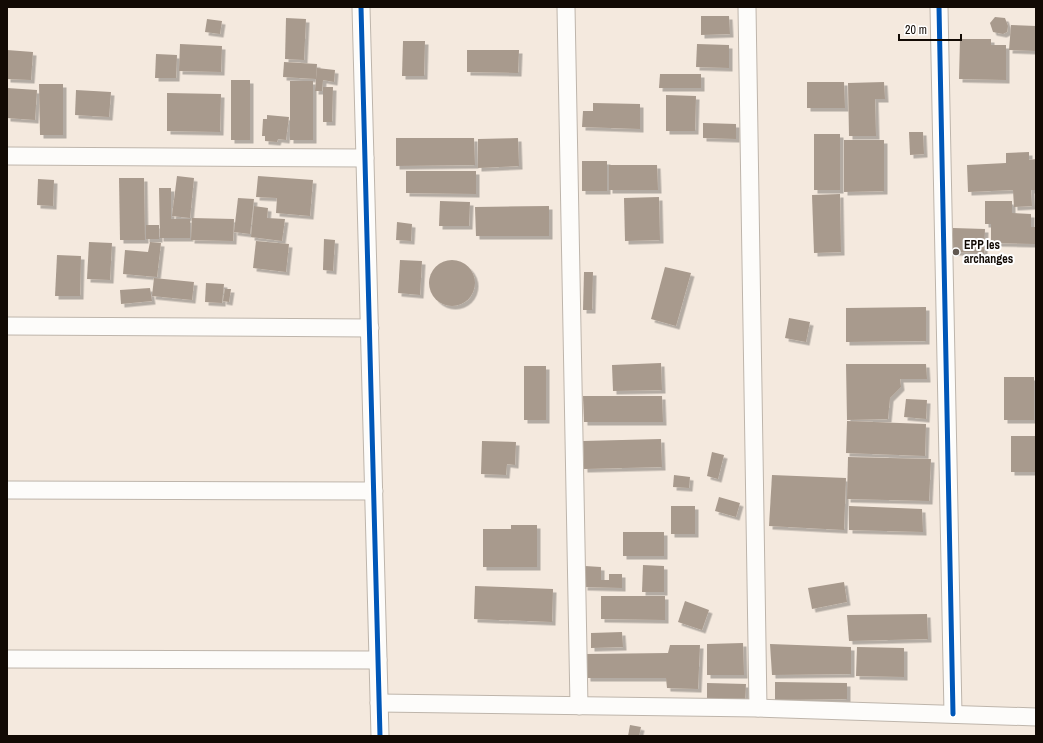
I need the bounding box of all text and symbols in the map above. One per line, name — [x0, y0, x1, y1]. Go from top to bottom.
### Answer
scale bar — [899, 16, 961, 42]
text: 20 m — [905, 22, 927, 38]
place label: EPP les archanges — [964, 237, 1014, 267]
marker: EPP les archanges — [951, 247, 961, 257]

